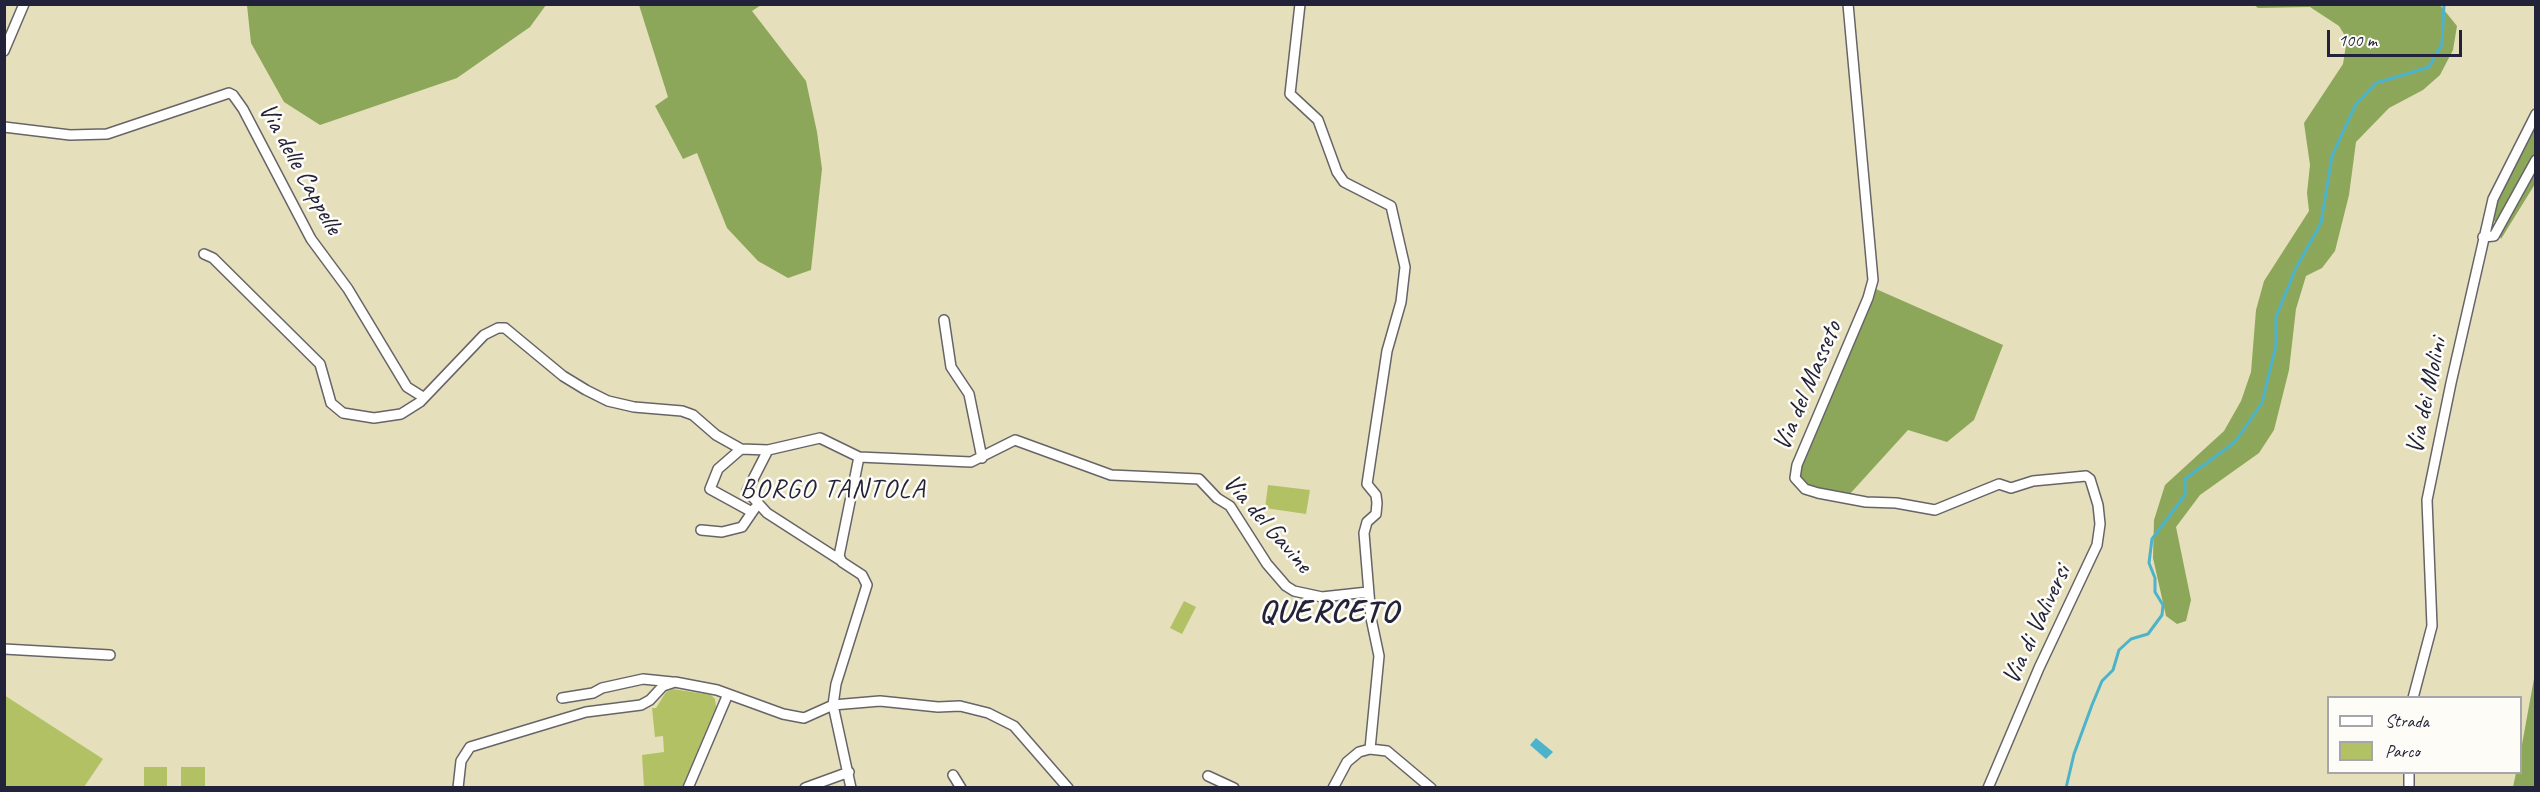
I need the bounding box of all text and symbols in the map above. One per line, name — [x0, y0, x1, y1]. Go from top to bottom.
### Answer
scale bar — [2330, 18, 2465, 56]
text: 100 m — [2338, 29, 2377, 51]
street label: Via delle Cappelle — [251, 98, 349, 240]
street label: Via del Masseto — [1767, 317, 1849, 455]
street label: Via dei Molini — [2399, 335, 2455, 457]
street label: Via del Gavine — [1216, 468, 1318, 580]
district label: BORGO TANTOLA — [741, 474, 925, 506]
street label: Via di Valiversi — [1996, 560, 2078, 690]
district label: QUERCETO — [1259, 594, 1399, 632]
legend — [2327, 696, 2522, 774]
text: Strada — [2385, 710, 2429, 732]
text: Parco — [2385, 740, 2420, 762]

